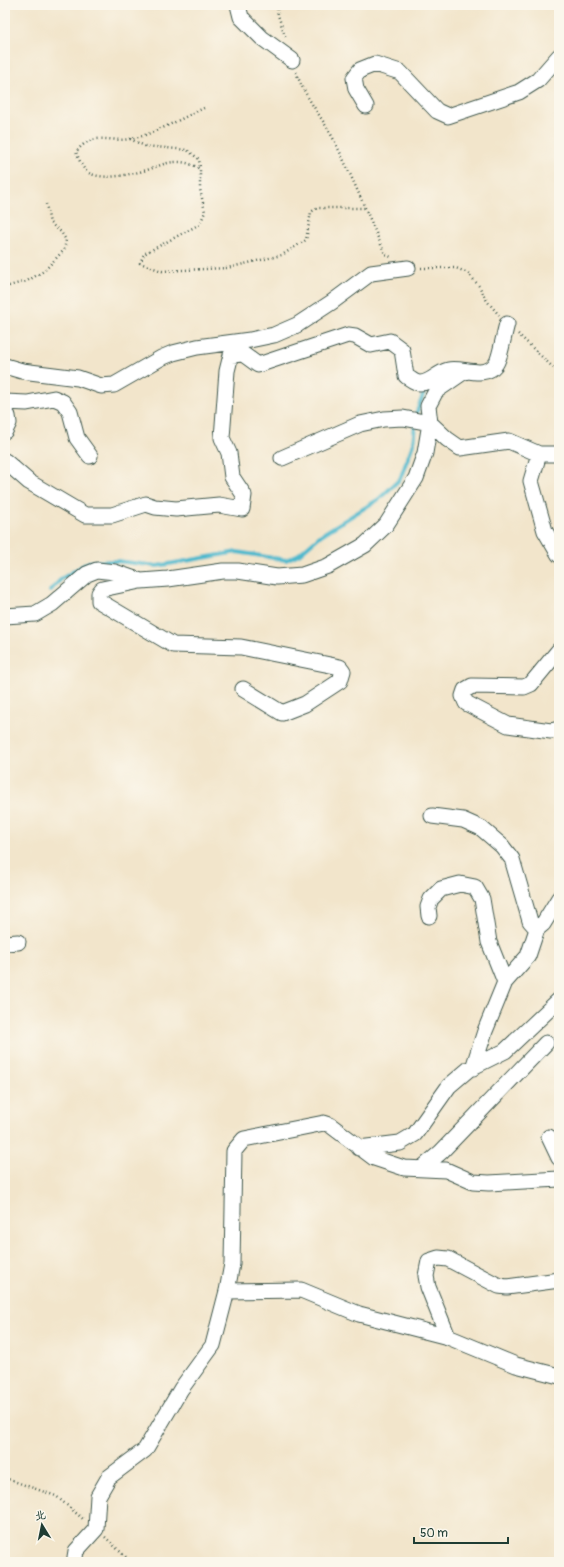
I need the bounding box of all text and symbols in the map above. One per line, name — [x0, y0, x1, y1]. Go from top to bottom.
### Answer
north arrow — [22, 1505, 62, 1545]
text: 北 — [34, 1508, 47, 1523]
scale bar — [414, 1519, 508, 1545]
text: 50 m — [420, 1526, 448, 1541]

